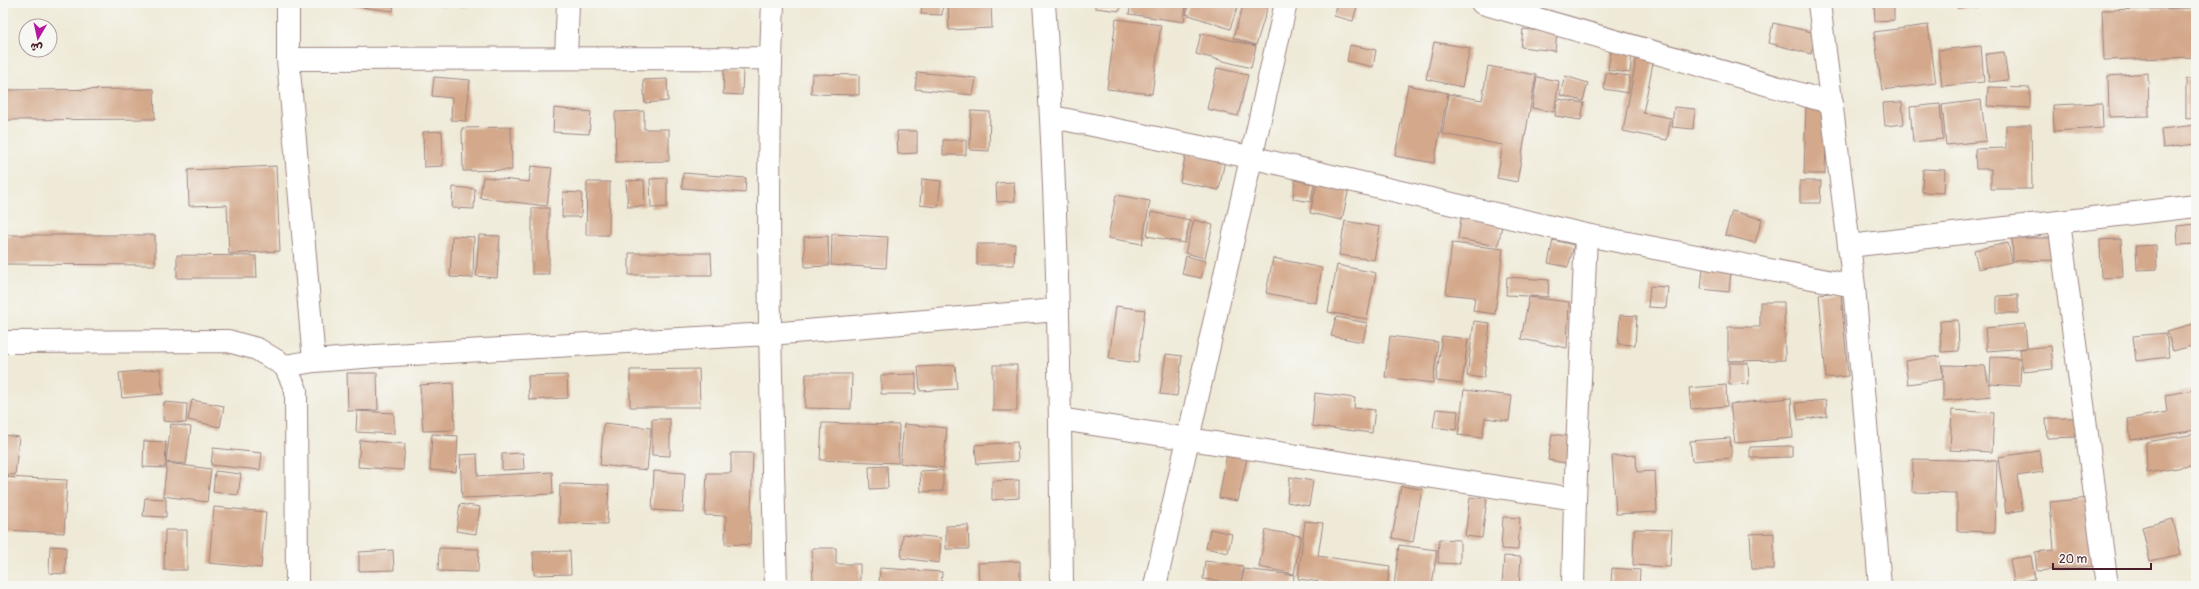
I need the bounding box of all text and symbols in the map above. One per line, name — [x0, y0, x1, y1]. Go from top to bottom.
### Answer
north arrow — [18, 18, 58, 58]
text: ش — [30, 40, 44, 55]
scale bar — [2053, 545, 2151, 571]
text: 20 m — [2059, 552, 2088, 567]

